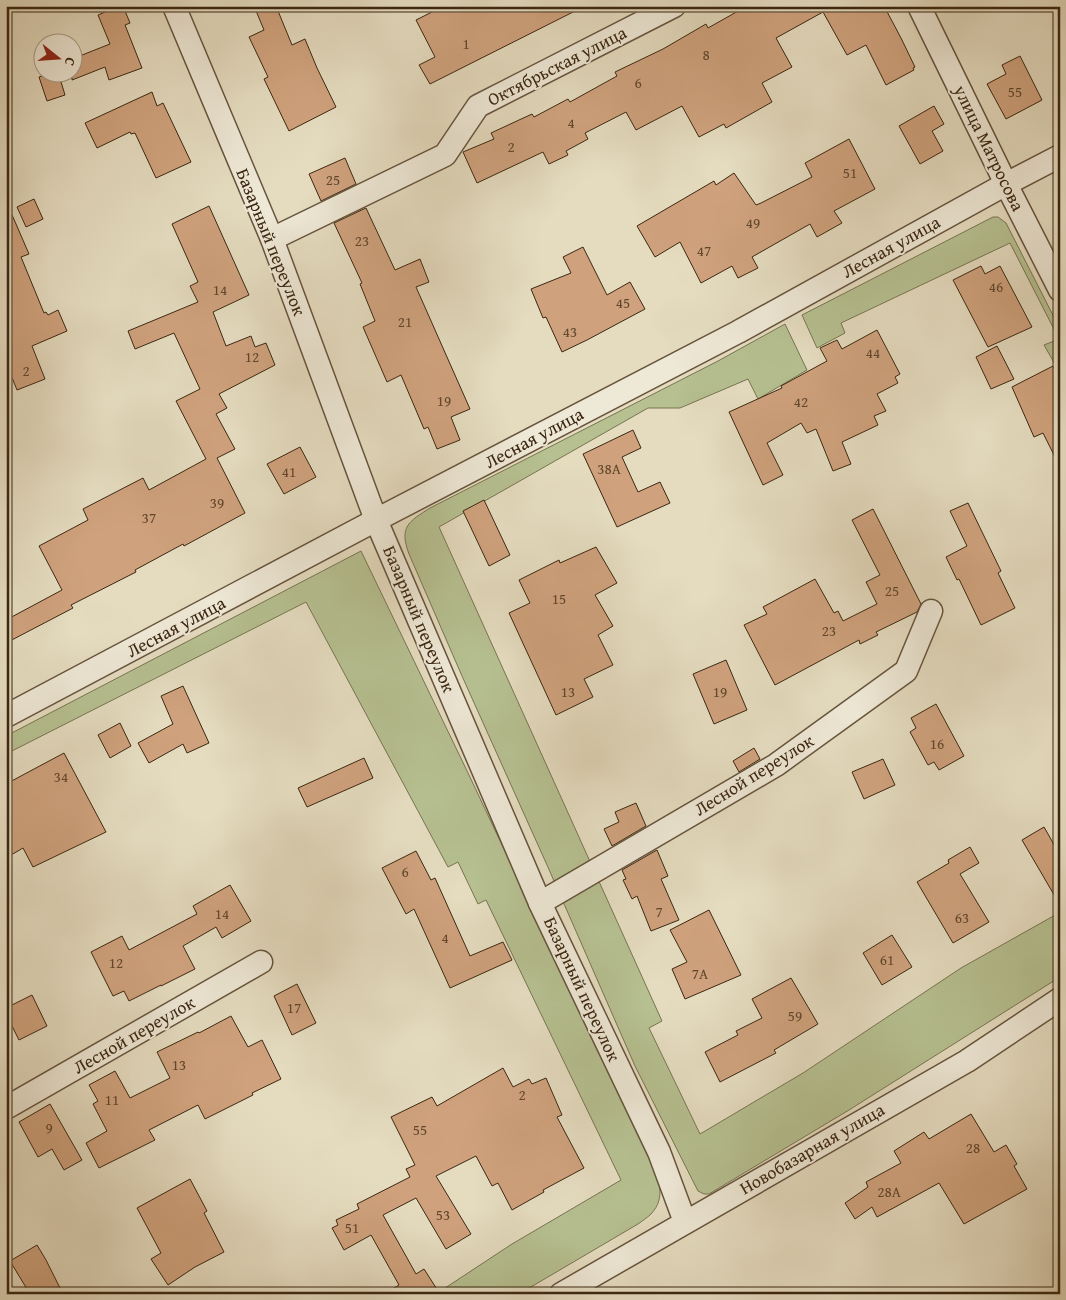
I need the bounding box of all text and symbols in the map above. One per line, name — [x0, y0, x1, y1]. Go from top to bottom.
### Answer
street label: Октябрьская улица — [482, 19, 632, 112]
north arrow — [32, 32, 82, 82]
house number: 1 — [462, 33, 470, 54]
house number: 8 — [702, 44, 710, 65]
text: С — [60, 55, 81, 69]
house number: 6 — [634, 72, 642, 93]
street label: улица Матросова — [947, 79, 1032, 216]
house number: 55 — [1008, 81, 1022, 102]
house number: 4 — [567, 112, 575, 133]
house number: 2 — [507, 136, 515, 157]
house number: 51 — [843, 162, 857, 183]
street label: Базарный переулок — [230, 164, 314, 320]
house number: 25 — [326, 169, 340, 190]
street label: Лесная улица — [837, 208, 945, 285]
house number: 49 — [746, 212, 760, 233]
house number: 23 — [355, 230, 369, 251]
house number: 47 — [697, 240, 711, 261]
house number: 46 — [989, 276, 1003, 297]
house number: 14 — [213, 279, 227, 300]
house number: 45 — [616, 292, 630, 313]
house number: 21 — [398, 311, 412, 332]
house number: 43 — [563, 321, 577, 342]
house number: 44 — [866, 342, 880, 363]
house number: 12 — [245, 346, 259, 367]
house number: 2 — [22, 360, 30, 381]
house number: 19 — [437, 390, 451, 411]
house number: 42 — [794, 391, 808, 412]
street label: Лесная улица — [480, 400, 588, 475]
house number: 38А — [597, 458, 621, 479]
house number: 41 — [282, 461, 296, 482]
house number: 39 — [210, 492, 224, 513]
house number: 37 — [142, 507, 156, 528]
street label: Базарный переулок — [376, 541, 463, 697]
house number: 25 — [885, 580, 899, 601]
house number: 15 — [552, 588, 566, 609]
street label: Лесная улица — [122, 589, 230, 664]
house number: 23 — [822, 620, 836, 641]
house number: 13 — [561, 681, 575, 702]
house number: 19 — [713, 681, 727, 702]
street label: Лесной переулок — [689, 727, 819, 822]
house number: 16 — [930, 733, 944, 754]
house number: 34 — [54, 766, 68, 787]
house number: 6 — [401, 861, 409, 882]
house number: 7 — [655, 901, 663, 922]
house number: 14 — [215, 903, 229, 924]
house number: 63 — [955, 907, 969, 928]
street label: Базарный переулок — [537, 912, 628, 1066]
house number: 4 — [441, 927, 449, 948]
house number: 61 — [880, 949, 894, 970]
house number: 12 — [109, 952, 123, 973]
house number: 7А — [692, 963, 708, 984]
street label: Лесной переулок — [68, 988, 200, 1080]
house number: 17 — [287, 997, 301, 1018]
house number: 59 — [788, 1005, 802, 1026]
house number: 13 — [172, 1054, 186, 1075]
house number: 2 — [518, 1084, 526, 1105]
house number: 11 — [105, 1089, 119, 1110]
street label: Новобазарная улица — [734, 1096, 890, 1201]
house number: 9 — [45, 1117, 53, 1138]
house number: 55 — [413, 1119, 427, 1140]
house number: 28 — [966, 1137, 980, 1158]
house number: 28А — [877, 1181, 901, 1202]
house number: 53 — [436, 1204, 450, 1225]
house number: 51 — [345, 1217, 359, 1238]

